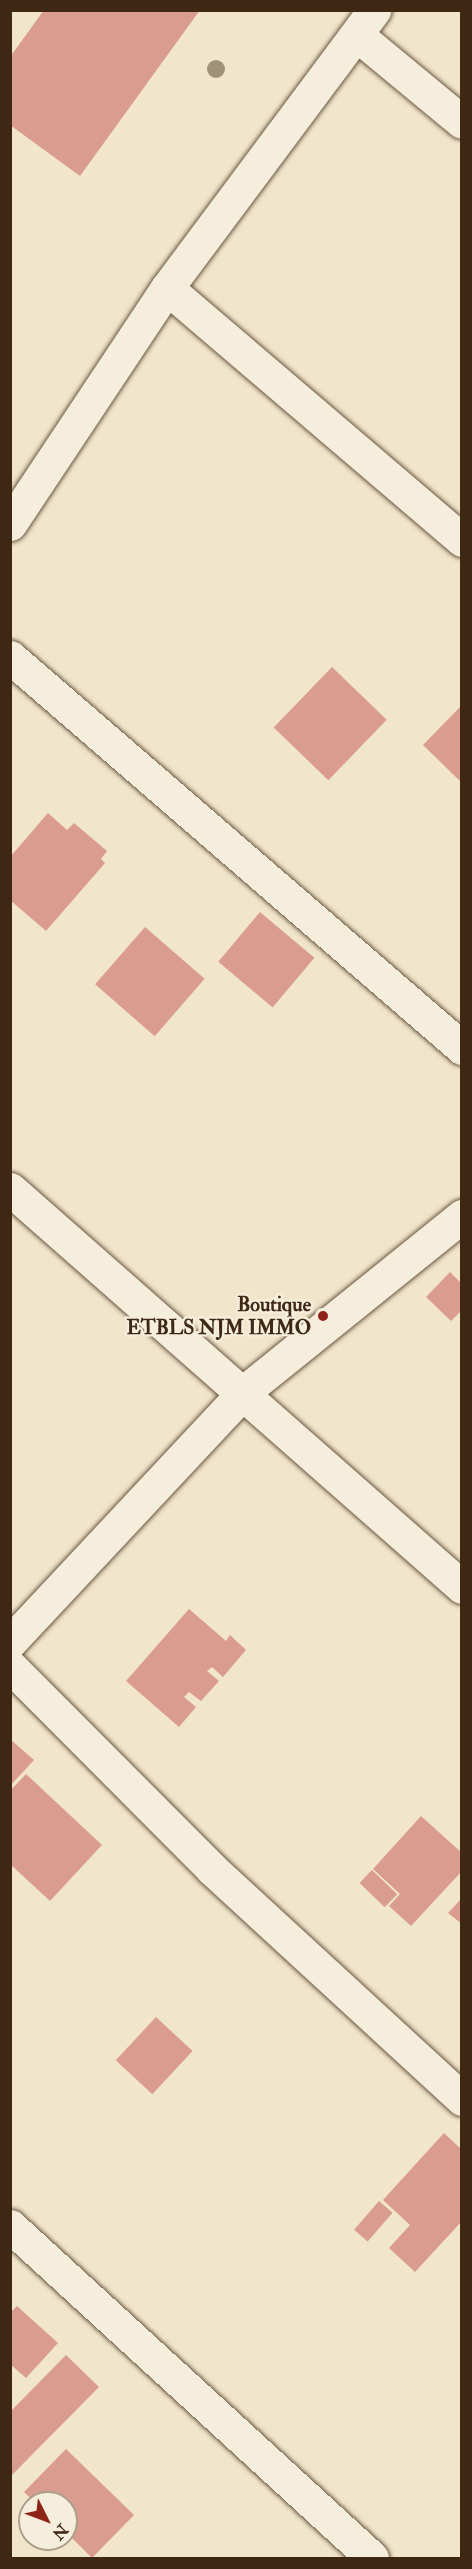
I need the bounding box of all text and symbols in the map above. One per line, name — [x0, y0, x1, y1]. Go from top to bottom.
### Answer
place label: Boutique ETBLS NJM IMMO — [126, 1292, 311, 1339]
marker: Boutique ETBLS NJM IMMO — [316, 1309, 330, 1323]
north arrow — [18, 2491, 78, 2551]
text: N — [48, 2520, 72, 2544]

